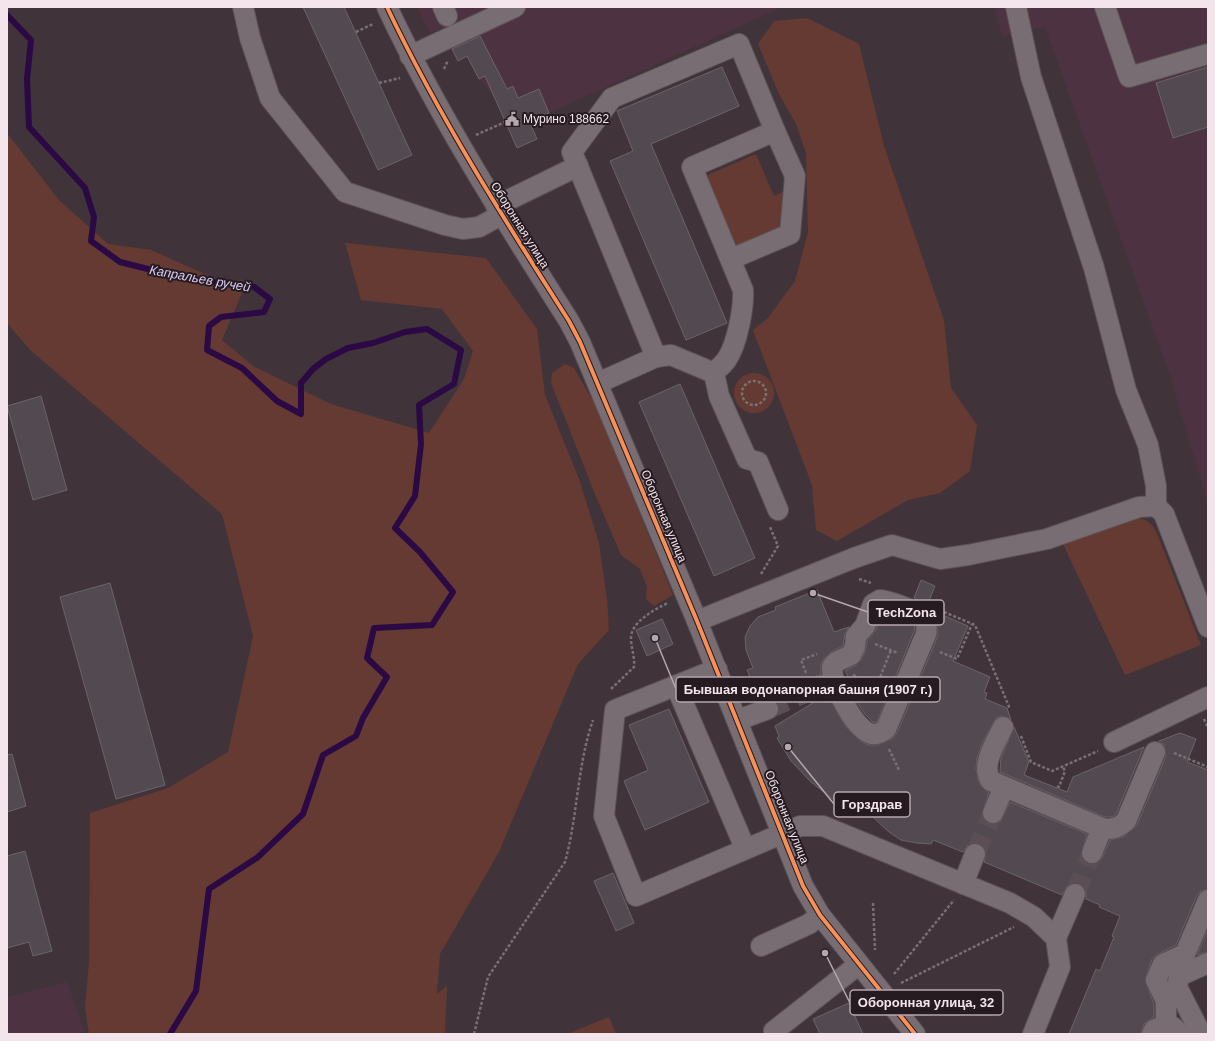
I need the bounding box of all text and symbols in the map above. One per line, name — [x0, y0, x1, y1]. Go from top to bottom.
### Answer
public building icon: Мурино 188662 — [504, 111, 520, 127]
place label: Мурино 188662 — [523, 112, 609, 126]
street label: Оборонная улица — [488, 179, 552, 271]
water label: Капральев ручей — [148, 262, 252, 295]
street label: Оборонная улица — [638, 468, 690, 565]
callout: TechZona — [868, 600, 944, 625]
text: TechZona — [876, 605, 937, 620]
callout: Бывшая водонапорная башня (1907 г.) — [676, 677, 940, 702]
text: Бывшая водонапорная башня (1907 г.) — [684, 682, 932, 697]
street label: Оборонная улица — [762, 768, 812, 866]
callout: Горздрав — [834, 792, 910, 817]
text: Горздрав — [842, 797, 902, 812]
callout: Оборонная улица, 32 — [850, 990, 1003, 1015]
text: Оборонная улица, 32 — [858, 995, 994, 1010]

